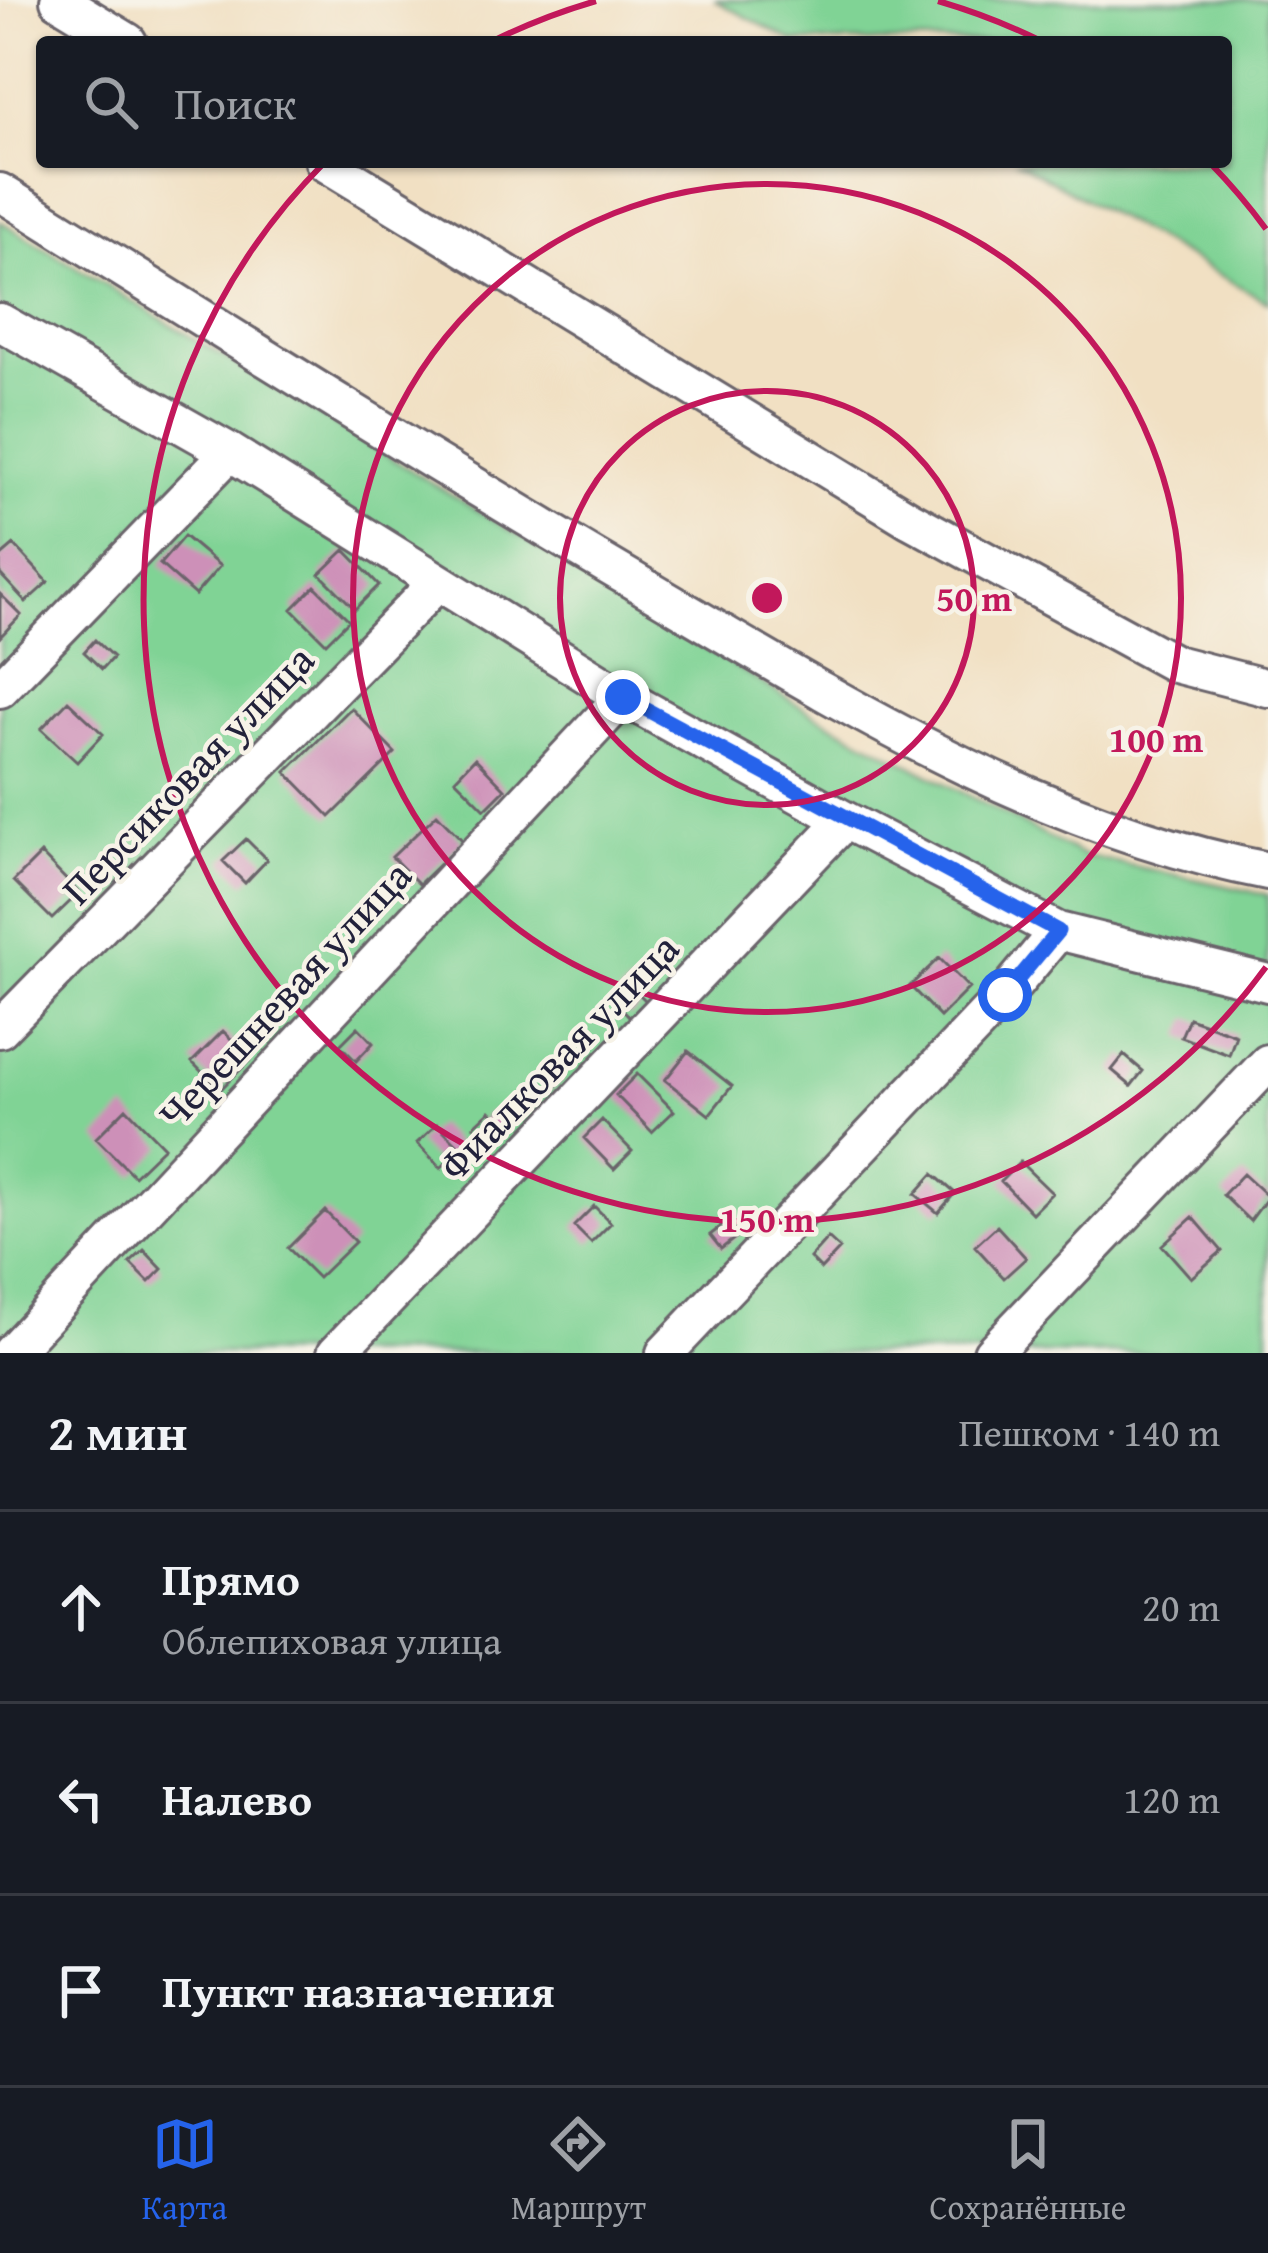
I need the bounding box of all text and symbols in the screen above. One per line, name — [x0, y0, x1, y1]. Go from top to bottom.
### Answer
search box — [36, 36, 1232, 168]
icon: search — [78, 69, 144, 135]
text: Поиск — [174, 70, 296, 135]
text: 50 m — [936, 571, 1012, 624]
centre of rings — [746, 577, 788, 619]
street label: Персиковая улица — [47, 630, 327, 918]
route end — [596, 670, 650, 724]
text: 100 m — [1109, 712, 1204, 765]
street label: Черешневая улица — [143, 846, 425, 1142]
street label: Фиалковая улица — [424, 919, 692, 1193]
route start — [978, 968, 1032, 1022]
text: 150 m — [720, 1192, 815, 1245]
text: 2 мин — [48, 1394, 187, 1469]
text: Пешком · 140 m — [958, 1403, 1220, 1460]
text: Прямо — [162, 1546, 300, 1611]
icon: ahead — [48, 1574, 114, 1640]
text: 20 m — [1142, 1578, 1220, 1635]
text: Облепиховая улица — [162, 1611, 502, 1668]
icon: left — [48, 1766, 114, 1832]
text: Налево — [162, 1766, 312, 1831]
text: 120 m — [1123, 1770, 1220, 1827]
icon: arrive — [48, 1958, 114, 2024]
text: Пункт назначения — [162, 1958, 555, 2023]
tab: Карта — [142, 2111, 227, 2231]
tab: Маршрут — [511, 2111, 646, 2231]
tab: Сохранённые — [930, 2111, 1126, 2231]

